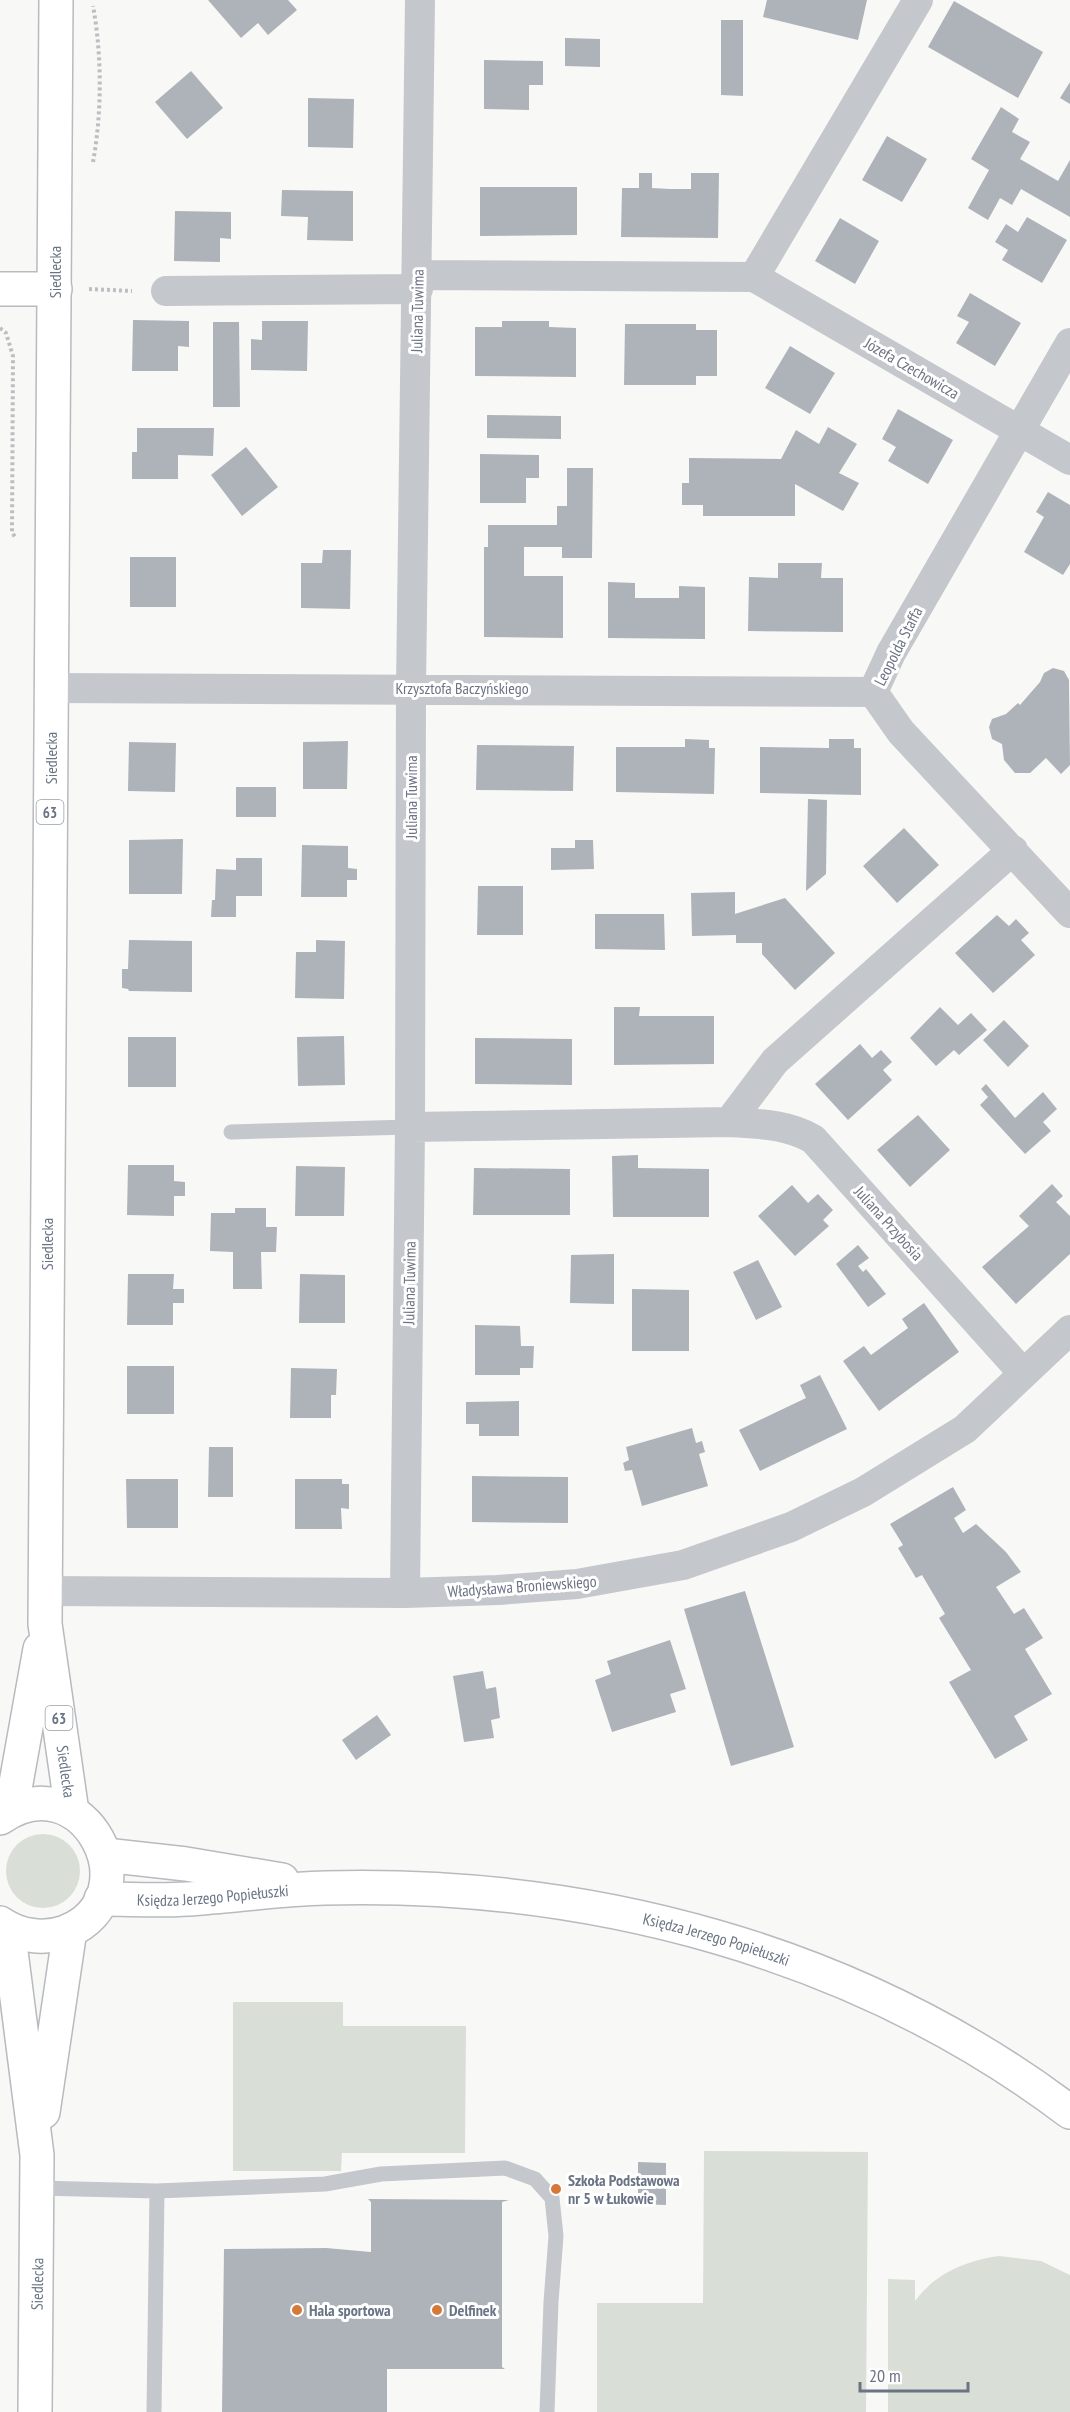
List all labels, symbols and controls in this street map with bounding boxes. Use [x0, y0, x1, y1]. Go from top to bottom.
street label: Siedlecka [45, 246, 65, 298]
street label: Juliana Tuwima [406, 269, 428, 354]
street label: Józefa Czechowicza [860, 332, 963, 403]
street label: Leopolda Staffa [870, 603, 926, 689]
street label: Krzysztofa Baczyńskiego [395, 678, 529, 698]
street label: Siedlecka [41, 732, 61, 784]
street label: Juliana Tuwima [401, 755, 421, 840]
road number: 63 [36, 800, 64, 824]
street label: Juliana Przybosia [850, 1181, 928, 1264]
street label: Siedlecka [37, 1218, 57, 1270]
street label: Juliana Tuwima [398, 1241, 420, 1326]
street label: Władysława Broniewskiego [447, 1571, 597, 1601]
road number: 63 [46, 1706, 72, 1730]
street label: Siedlecka [53, 1744, 80, 1799]
street label: Księdza Jerzego Popiełuszki [137, 1880, 289, 1910]
street label: Księdza Jerzego Popiełuszki [641, 1908, 793, 1970]
place label: Szkoła Podstawowa nr 5 w Łukowie [568, 2170, 680, 2208]
marker: Szkoła Podstawowa nr 5 w Łukowie [549, 2182, 563, 2196]
street label: Siedlecka [27, 2258, 47, 2310]
place label: Hala sportowa [309, 2300, 391, 2320]
place label: Delfinek [449, 2300, 497, 2320]
marker: Hala sportowa [290, 2303, 304, 2317]
marker: Delfinek [430, 2303, 444, 2317]
scale bar [860, 2355, 968, 2393]
text: 20 m [869, 2364, 901, 2387]

